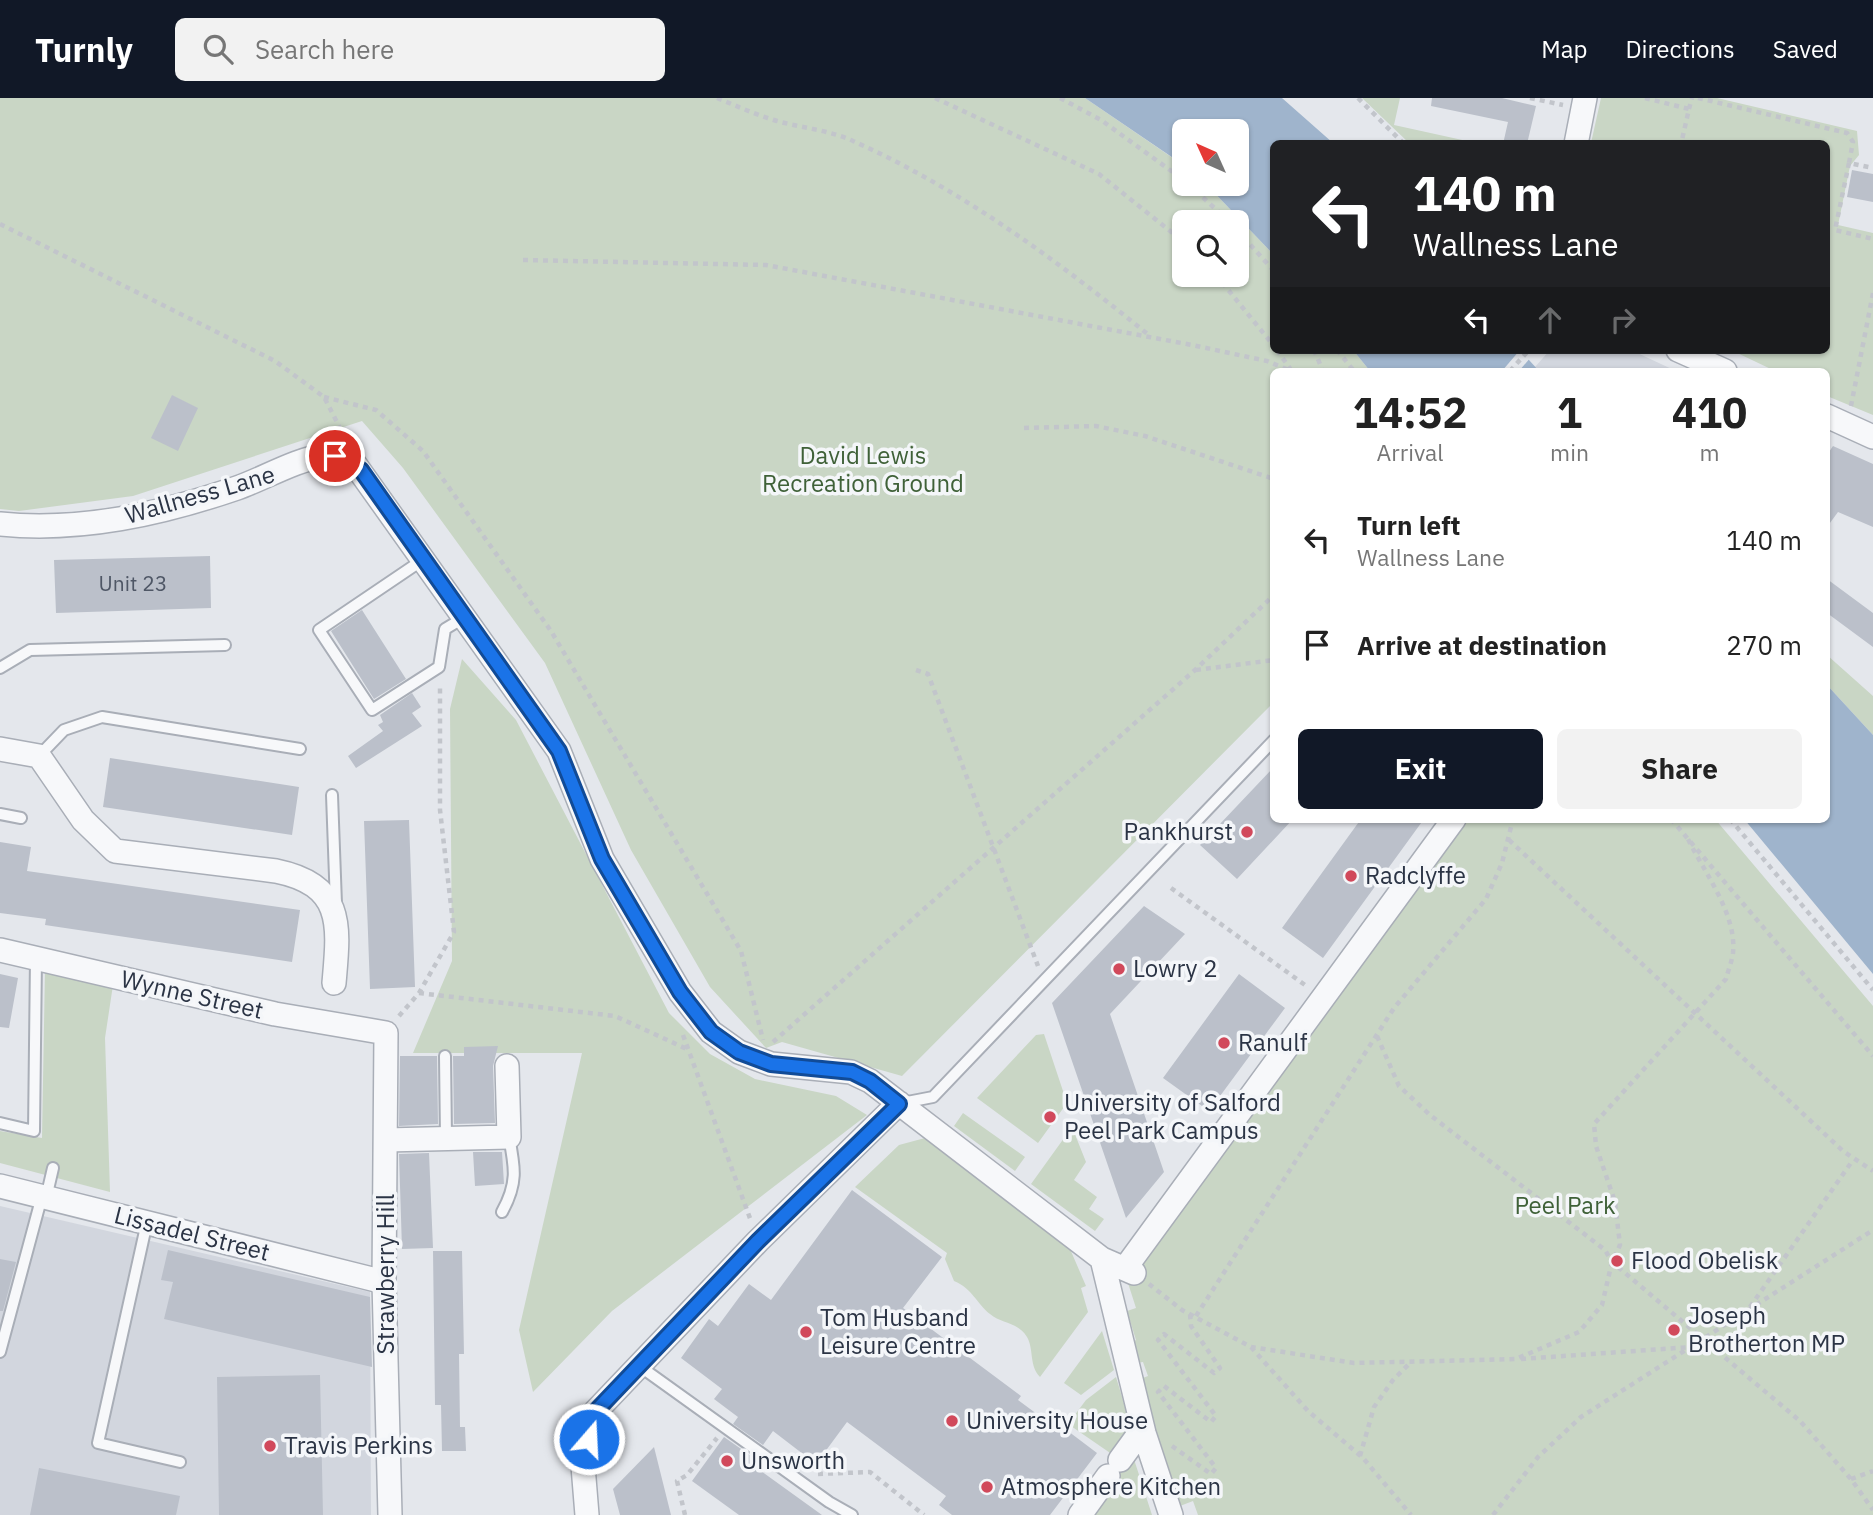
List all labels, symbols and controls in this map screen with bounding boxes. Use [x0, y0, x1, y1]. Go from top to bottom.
search box [175, 18, 665, 81]
text: Turnly [35, 28, 133, 71]
icon: search [199, 30, 237, 68]
text: Search here [255, 32, 394, 66]
text: Map [1541, 33, 1587, 65]
text: Directions [1625, 33, 1735, 65]
text: Saved [1773, 33, 1838, 65]
north arrow [1172, 119, 1250, 196]
map controls [1172, 119, 1249, 287]
text: 140 m [1413, 161, 1557, 224]
icon: left [1298, 168, 1389, 259]
button: search [1172, 210, 1249, 287]
text: Wallness Lane [1413, 223, 1619, 265]
icon: left [1458, 301, 1496, 339]
icon: ahead [1531, 301, 1569, 339]
icon: right [1604, 301, 1642, 339]
text: 14:52 [1353, 385, 1467, 440]
text: 1 [1557, 385, 1582, 440]
text: 410 [1672, 385, 1747, 440]
pin [305, 426, 365, 486]
icon: arrive [316, 437, 354, 475]
text: Arrival [1377, 437, 1444, 467]
text: min [1550, 437, 1589, 467]
text: m [1699, 437, 1720, 467]
park label: David Lewis Recreation Ground [762, 439, 964, 499]
street label: Wallness Lane [121, 457, 278, 531]
text: Turn left [1357, 508, 1460, 542]
icon: left [1298, 521, 1336, 559]
text: 140 m [1726, 523, 1802, 557]
text: Wallness Lane [1357, 542, 1505, 572]
house number: Unit 23 [99, 569, 167, 597]
icon: arrive [1298, 626, 1336, 664]
text: Arrive at destination [1357, 628, 1607, 662]
text: 270 m [1726, 628, 1802, 662]
button: Exit [1298, 729, 1543, 809]
button: Share [1557, 729, 1802, 809]
place label: Pankhurst [1124, 815, 1233, 847]
marker: Pankhurst [1239, 824, 1255, 840]
place label: Radclyffe [1365, 859, 1466, 891]
marker: Radclyffe [1343, 868, 1359, 884]
place label: Lowry 2 [1133, 952, 1218, 984]
marker: Lowry 2 [1111, 961, 1127, 977]
street label: Wynne Street [118, 962, 267, 1026]
place label: Ranulf [1238, 1026, 1308, 1058]
marker: Ranulf [1216, 1035, 1232, 1051]
place label: University of Salford Peel Park Campus [1064, 1086, 1281, 1146]
marker: University of Salford Peel Park Campus [1042, 1109, 1058, 1125]
park label: Peel Park [1514, 1189, 1616, 1221]
street label: Strawberry Hill [369, 1194, 401, 1354]
street label: Lissadel Street [111, 1198, 273, 1268]
place label: Flood Obelisk [1631, 1244, 1779, 1276]
marker: Flood Obelisk [1609, 1253, 1625, 1269]
place label: Joseph Brotherton MP [1688, 1299, 1845, 1359]
place label: Tom Husband Leisure Centre [820, 1301, 976, 1361]
marker: Joseph Brotherton MP [1666, 1322, 1682, 1338]
marker: Tom Husband Leisure Centre [798, 1324, 814, 1340]
position arrow [552, 1402, 626, 1476]
place label: University House [966, 1404, 1148, 1436]
marker: University House [944, 1413, 960, 1429]
place label: Travis Perkins [284, 1429, 433, 1461]
marker: Travis Perkins [262, 1438, 278, 1454]
place label: Unsworth [741, 1444, 845, 1476]
marker: Unsworth [719, 1453, 735, 1469]
place label: Atmosphere Kitchen [1001, 1470, 1221, 1502]
marker: Atmosphere Kitchen [979, 1479, 995, 1495]

